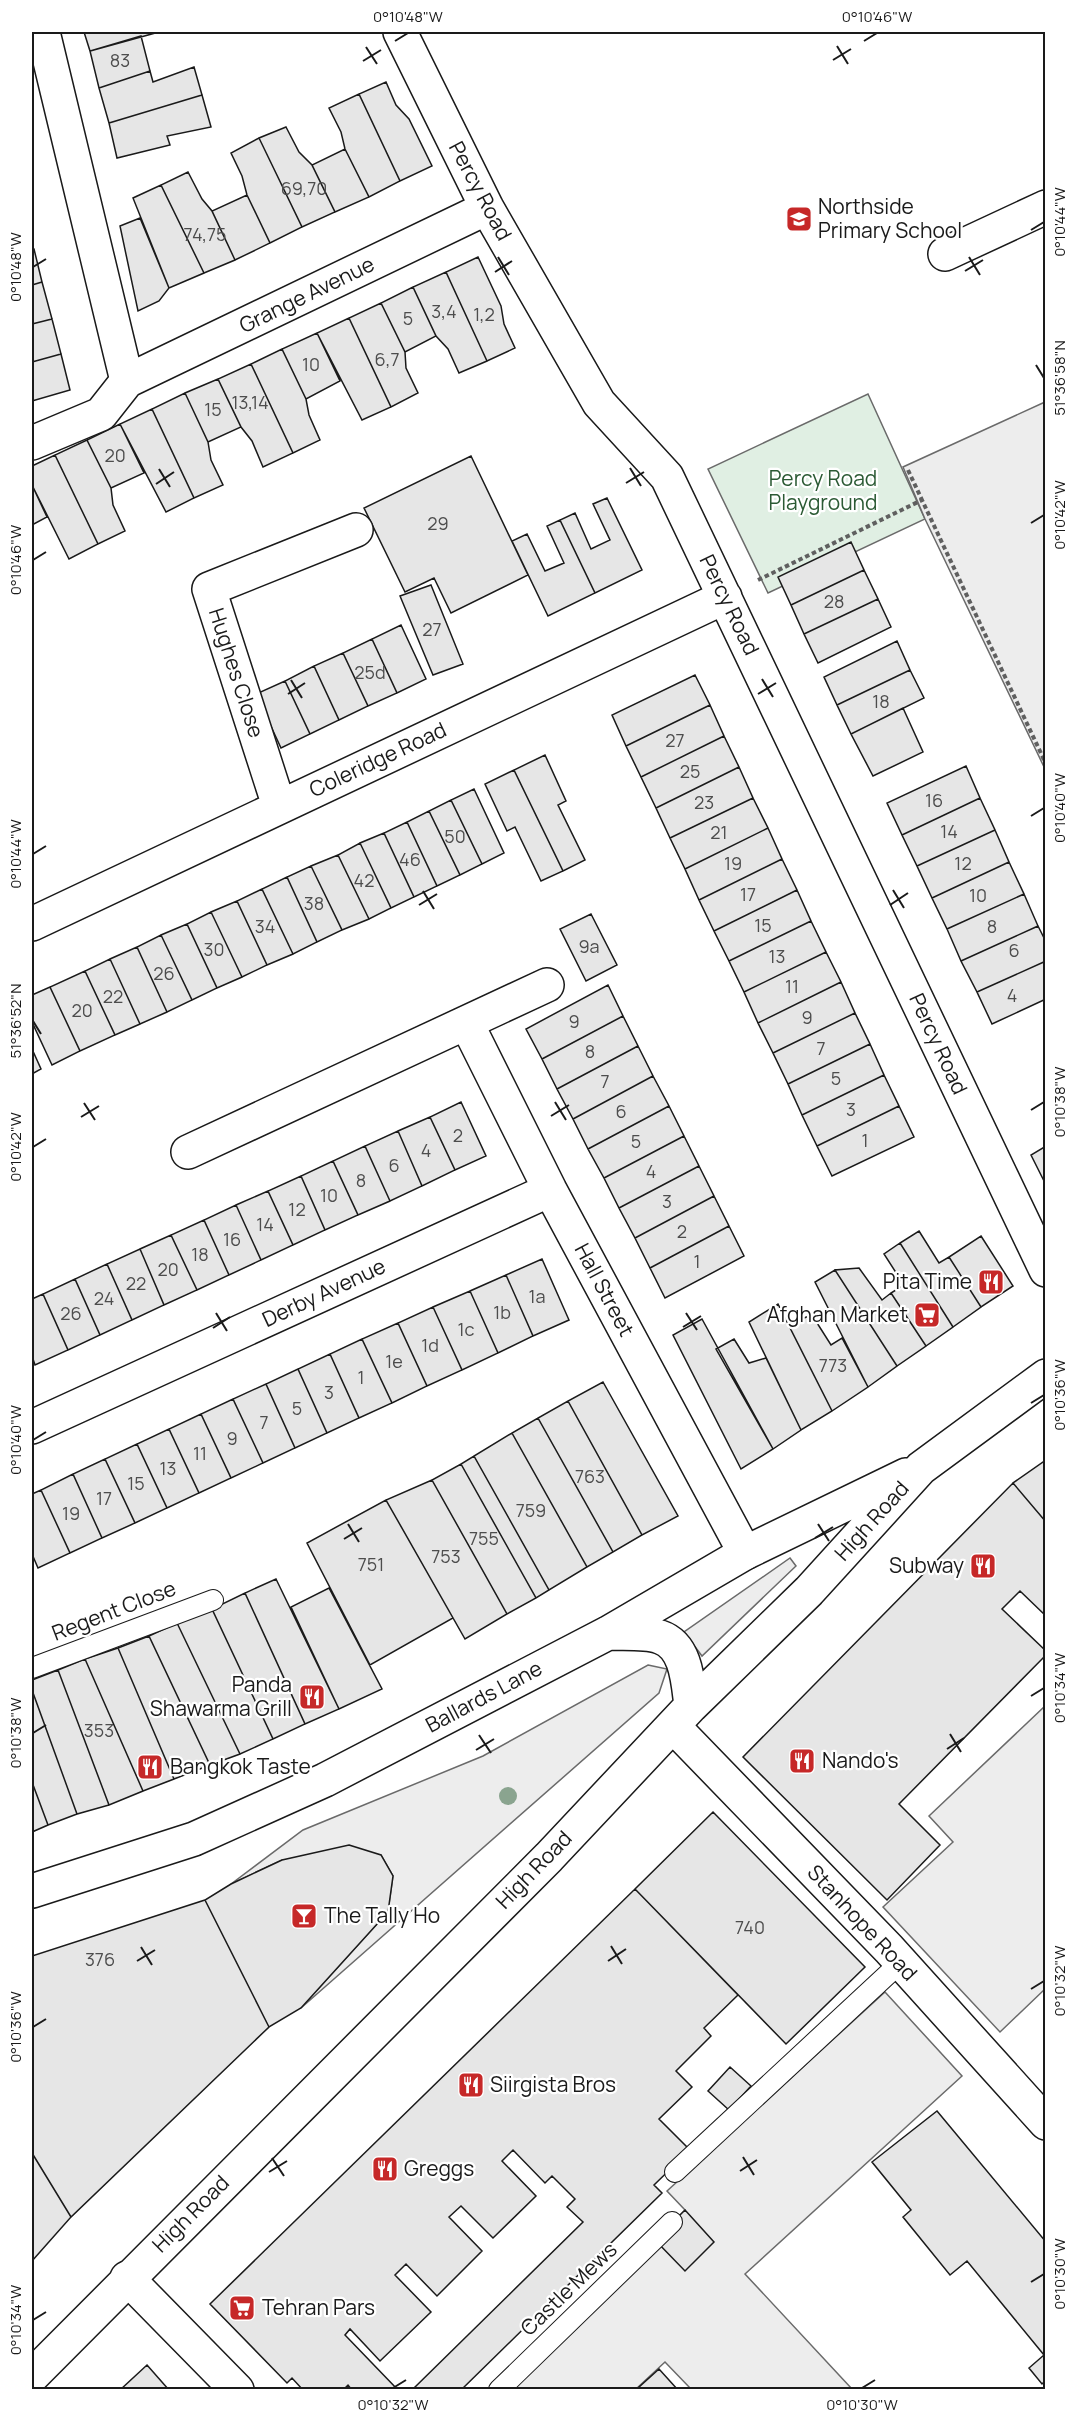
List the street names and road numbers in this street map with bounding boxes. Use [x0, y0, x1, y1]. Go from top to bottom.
street label: Percy Road [443, 136, 519, 245]
street label: Grange Avenue [234, 249, 379, 339]
street label: Percy Road [694, 550, 766, 659]
street label: Hughes Close [203, 604, 271, 741]
street label: Coleridge Road [304, 715, 451, 803]
street label: Percy Road [903, 988, 975, 1099]
street label: Hall Street [569, 1238, 641, 1341]
street label: Derby Avenue [257, 1251, 390, 1333]
street label: High Road [828, 1474, 915, 1566]
street label: Regent Close [48, 1574, 180, 1647]
street label: Ballards Lane [420, 1654, 547, 1739]
street label: High Road [489, 1824, 577, 1914]
street label: Stanhope Road [802, 1858, 924, 1986]
street label: High Road [146, 2169, 235, 2258]
street label: Castle Mews [514, 2235, 623, 2341]

